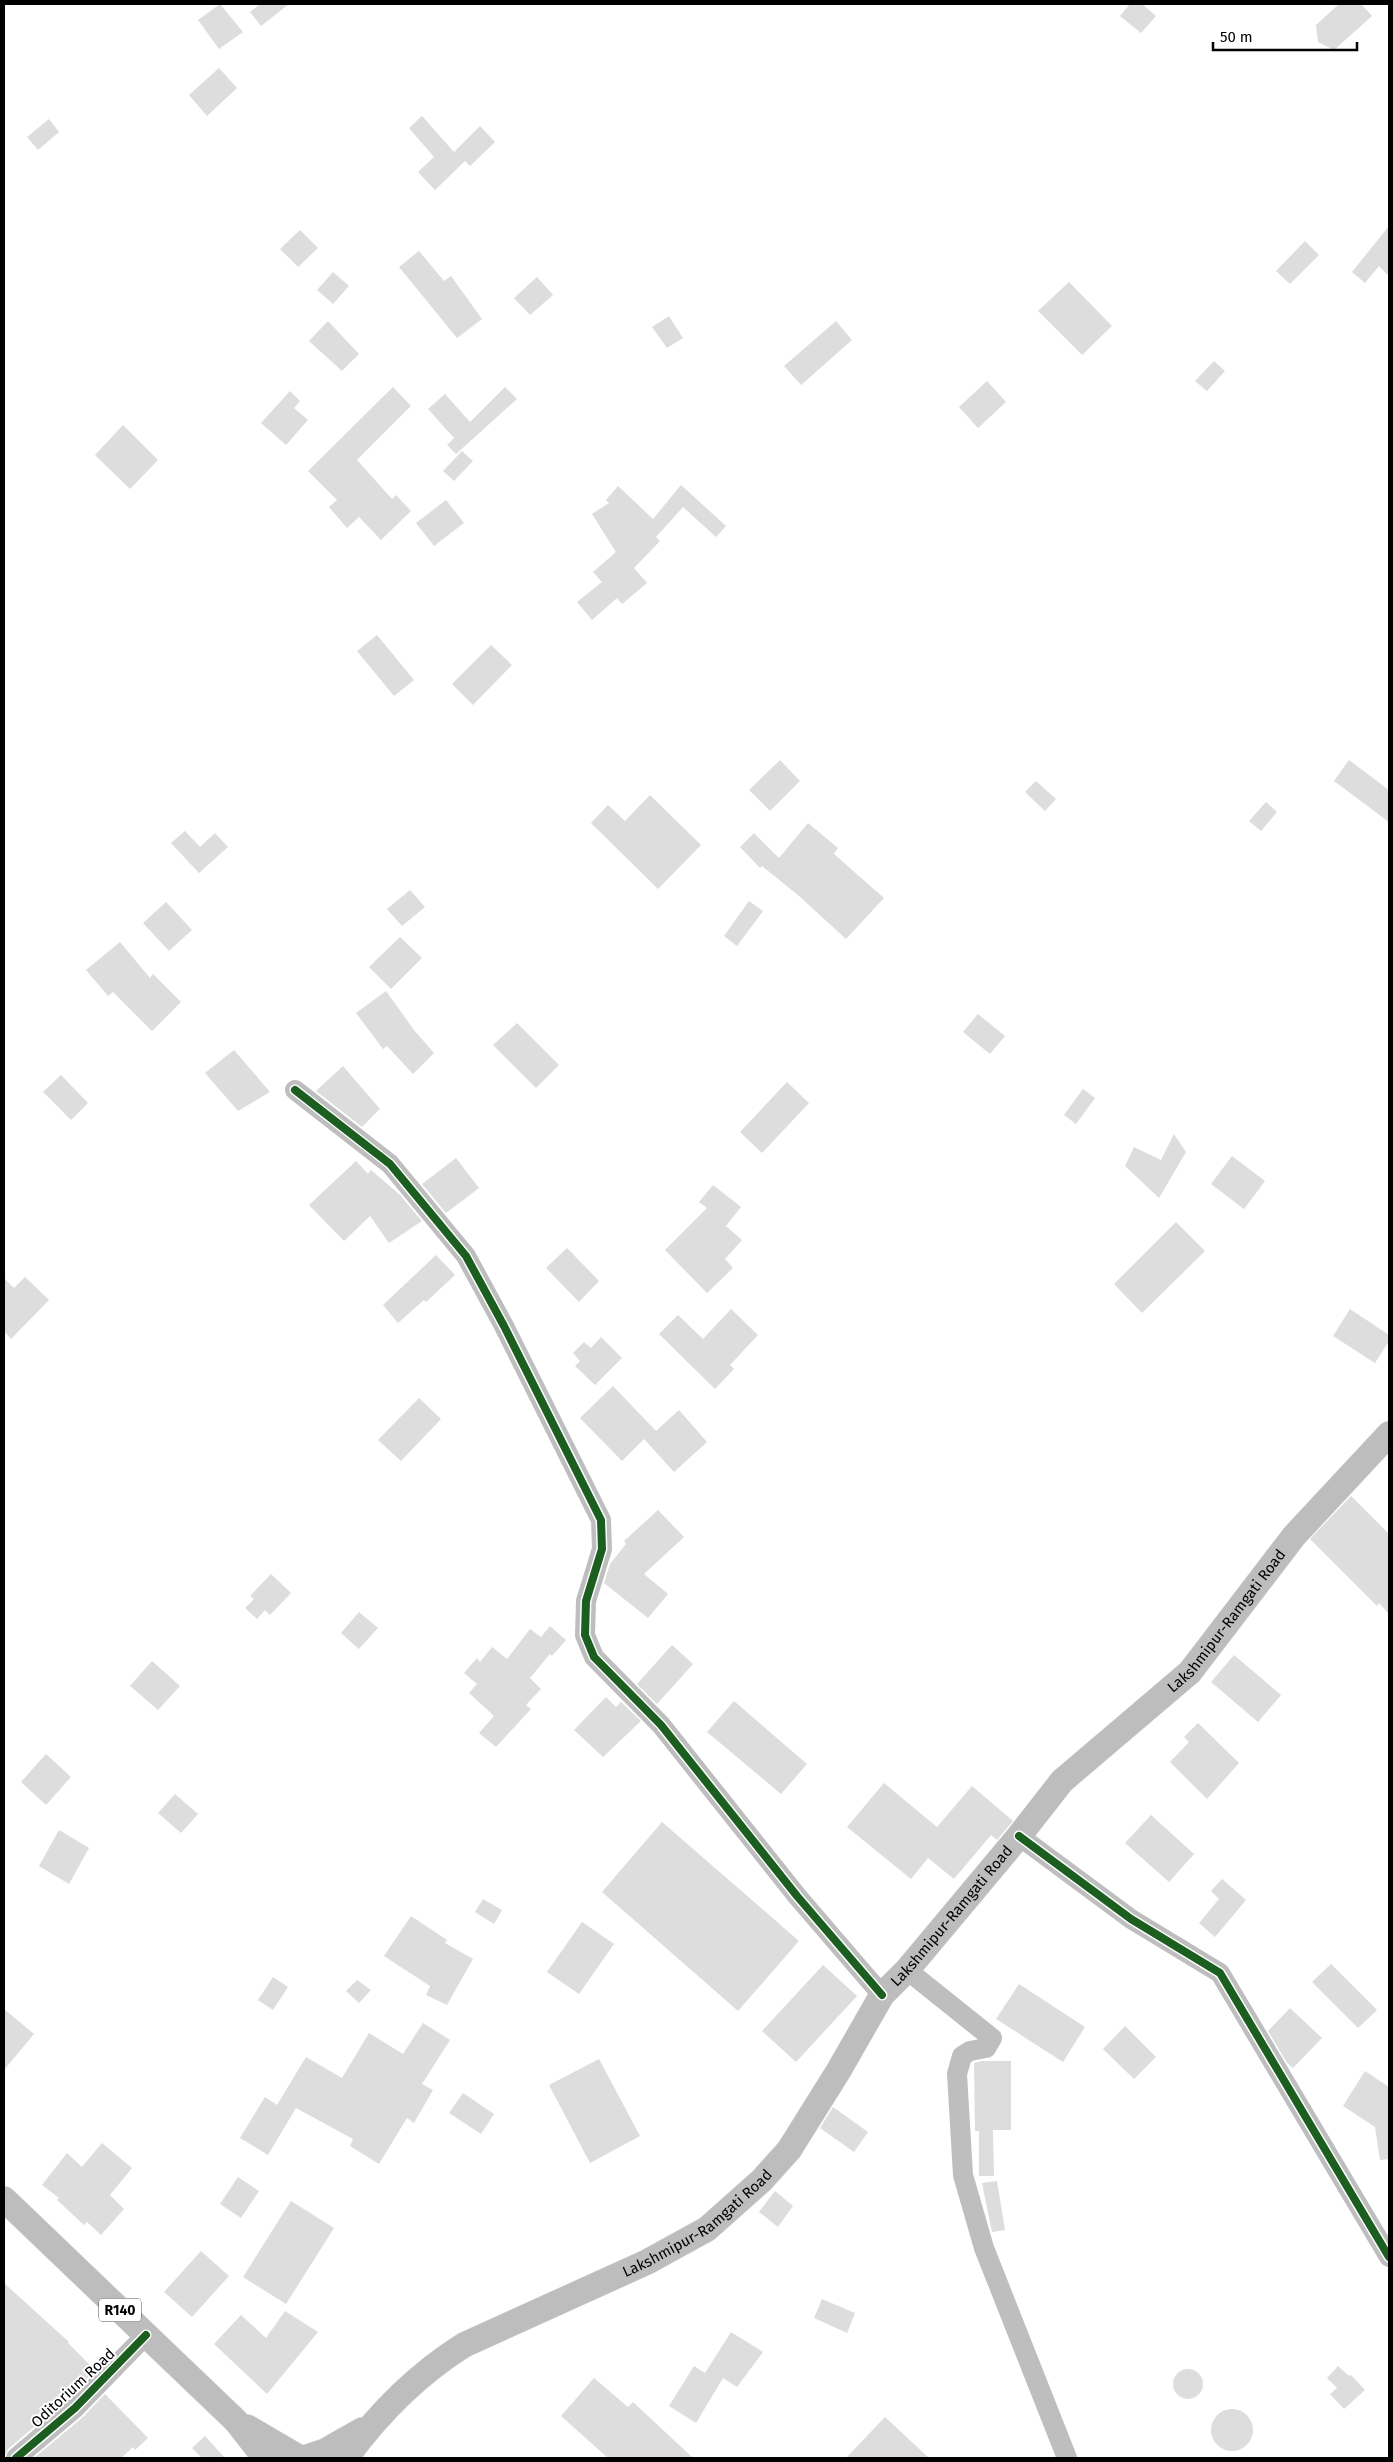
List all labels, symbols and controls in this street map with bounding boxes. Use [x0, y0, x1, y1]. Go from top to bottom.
scale bar [1213, 20, 1357, 52]
text: 50 m [1220, 28, 1253, 46]
street label: Lakshmipur-Ramgati Road [1164, 1546, 1289, 1696]
street label: Lakshmipur-Ramgati Road [887, 1842, 1016, 1990]
street label: Lakshmipur-Ramgati Road [620, 2166, 776, 2281]
road number: R140 [99, 2298, 141, 2322]
street label: Oditorium Road [27, 2345, 119, 2431]

